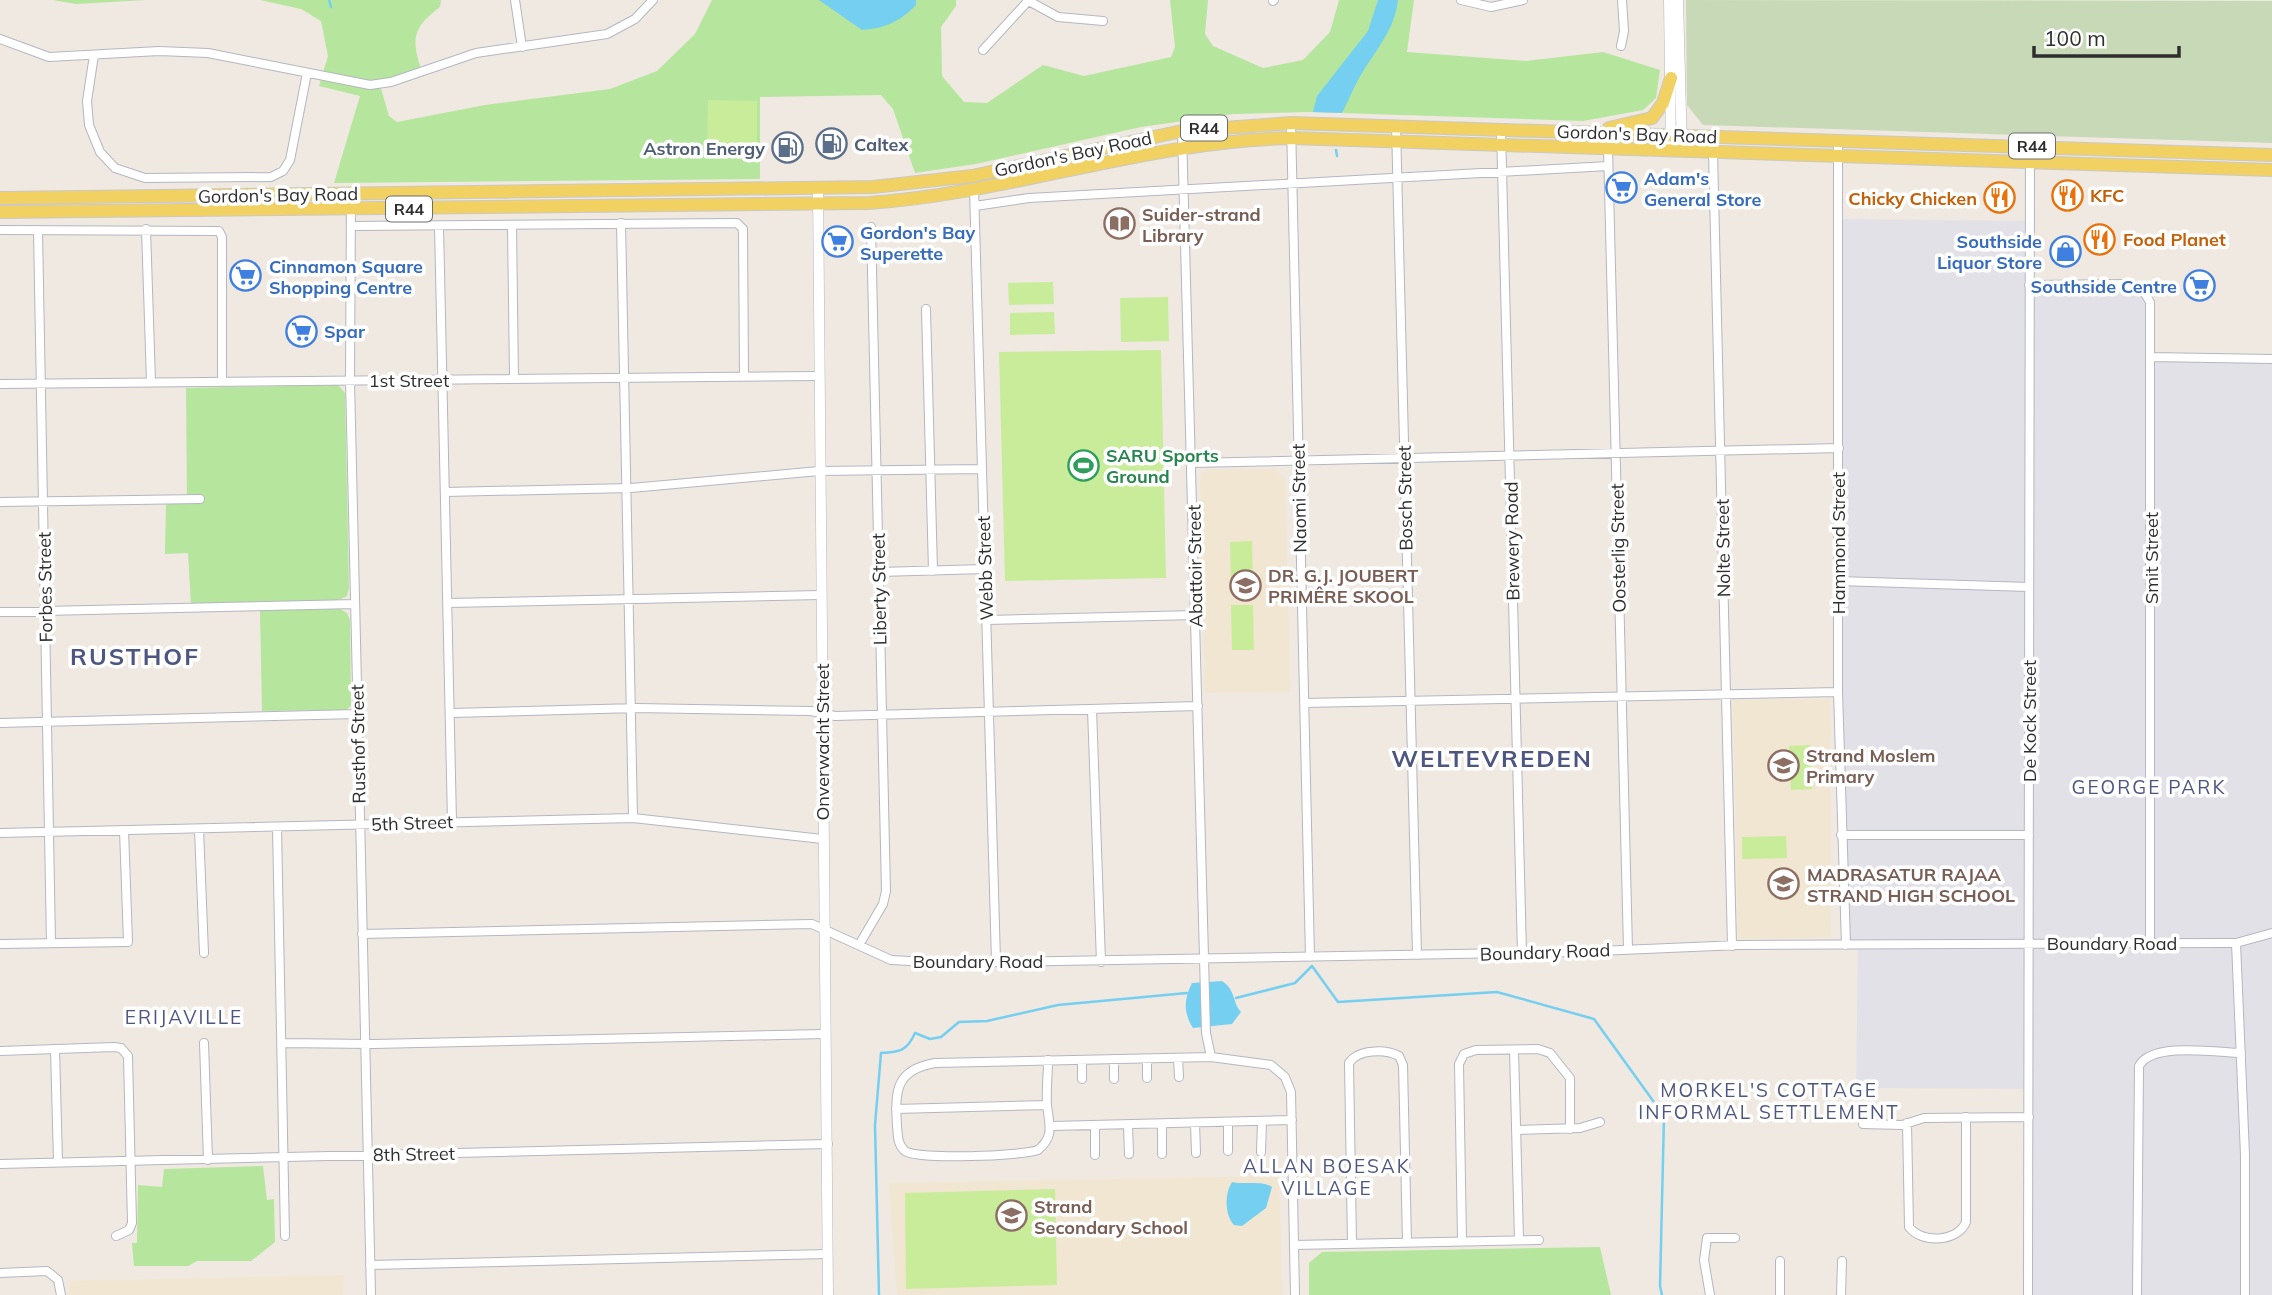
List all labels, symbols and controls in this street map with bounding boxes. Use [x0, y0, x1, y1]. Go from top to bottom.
scale bar [2034, 14, 2179, 58]
text: 100 m [2044, 25, 2106, 51]
road number: R44 [1181, 116, 1227, 140]
street label: Gordon's Bay Road [1556, 120, 1718, 148]
street label: Gordon's Bay Road [992, 126, 1154, 182]
fuel station icon: Caltex [814, 127, 848, 161]
fuel station icon: Astron Energy [771, 131, 805, 165]
place label: Caltex [854, 133, 909, 156]
road number: R44 [2009, 134, 2055, 158]
place label: Astron Energy [643, 137, 765, 160]
place label: Adam's General Store [1644, 167, 1762, 211]
supermarket icon: Adam's General Store [1604, 171, 1638, 205]
restaurant icon: KFC [2050, 178, 2084, 212]
restaurant icon: Chicky Chicken [1983, 181, 2017, 215]
street label: Gordon's Bay Road [198, 182, 358, 208]
place label: KFC [2090, 184, 2124, 207]
place label: Chicky Chicken [1848, 187, 1977, 210]
road number: R44 [386, 196, 432, 222]
place label: Suider-strand Library [1142, 203, 1261, 247]
library icon: Suider-strand Library [1102, 207, 1136, 241]
place label: Gordon's Bay Superette [860, 221, 975, 265]
restaurant icon: Food Planet [2083, 222, 2117, 256]
supermarket icon: Gordon's Bay Superette [820, 225, 854, 259]
place label: Food Planet [2123, 228, 2226, 251]
place label: Southside Liquor Store [1937, 230, 2042, 274]
shop icon: Southside Liquor Store [2048, 234, 2082, 268]
place label: Cinnamon Square Shopping Centre [269, 255, 423, 299]
supermarket icon: Cinnamon Square Shopping Centre [229, 259, 263, 293]
supermarket icon: Southside Centre [2183, 269, 2217, 303]
place label: Southside Centre [2031, 275, 2177, 298]
supermarket icon: Spar [284, 314, 318, 348]
place label: Spar [324, 320, 366, 343]
street label: 1st Street [369, 369, 449, 392]
street label: Naomi Street [1287, 443, 1311, 553]
place label: SARU Sports Ground [1106, 444, 1219, 488]
street label: Bosch Street [1393, 445, 1417, 551]
sports icon: SARU Sports Ground [1066, 448, 1100, 482]
street label: Hammond Street [1827, 472, 1850, 614]
street label: Brewery Road [1499, 481, 1525, 601]
street label: Oosterlig Street [1605, 483, 1631, 613]
street label: Nolte Street [1711, 499, 1735, 597]
street label: Abattoir Street [1182, 504, 1208, 628]
street label: Smit Street [2140, 512, 2163, 604]
street label: Webb Street [972, 515, 998, 621]
street label: Forbes Street [33, 532, 57, 642]
street label: Liberty Street [867, 533, 891, 645]
place label: DR. G.J. JOUBERT PRIMÊRE SKOOL [1268, 564, 1418, 608]
school or university icon: DR. G.J. JOUBERT PRIMÊRE SKOOL [1228, 568, 1262, 602]
district label: RUSTHOF [70, 641, 200, 671]
street label: De Kock Street [2018, 660, 2041, 782]
street label: Onverwacht Street [811, 663, 834, 821]
street label: Rusthof Street [345, 684, 371, 804]
district label: WELTEVREDEN [1391, 743, 1593, 773]
place label: Strand Moslem Primary [1806, 744, 1936, 788]
school or university icon: Strand Moslem Primary [1766, 748, 1800, 782]
district label: GEORGE PARK [2072, 775, 2226, 799]
street label: 5th Street [371, 810, 453, 836]
place label: MADRASATUR RAJAA STRAND HIGH SCHOOL [1807, 863, 2015, 907]
school or university icon: MADRASATUR RAJAA STRAND HIGH SCHOOL [1767, 867, 1801, 901]
street label: Boundary Road [2047, 932, 2177, 955]
street label: Boundary Road [1479, 938, 1611, 966]
street label: Boundary Road [913, 950, 1043, 973]
district label: ERIJAVILLE [125, 1005, 243, 1029]
district label: MORKEL'S COTTAGE INFORMAL SETTLEMENT [1638, 1078, 1900, 1124]
street label: 8th Street [373, 1142, 455, 1166]
district label: ALLAN BOESAK VILLAGE [1243, 1154, 1411, 1200]
place label: Strand Secondary School [1034, 1195, 1188, 1239]
school or university icon: Strand Secondary School [994, 1199, 1028, 1233]

